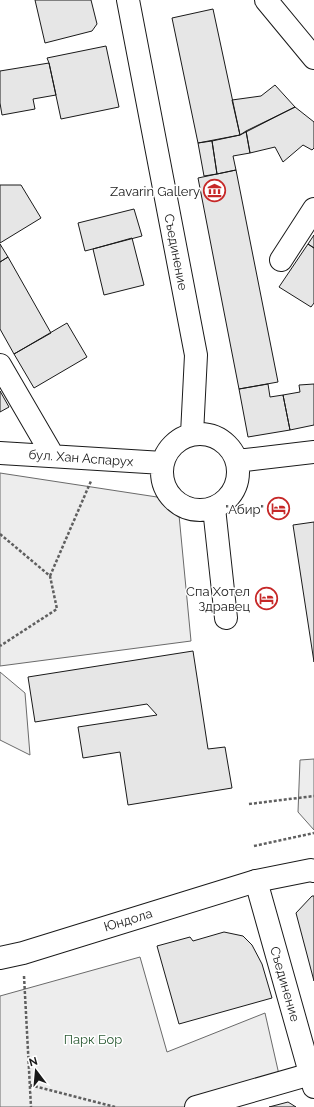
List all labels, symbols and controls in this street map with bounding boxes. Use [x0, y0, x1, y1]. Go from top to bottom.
museum icon: Zavarin Gallery [202, 178, 228, 204]
place label: Zavarin Gallery [110, 184, 200, 199]
street label: Съединение [161, 212, 191, 292]
street label: бул. Хан Аспарух [28, 447, 134, 469]
hotel icon: "Абир" [266, 496, 292, 522]
place label: "Абир" [225, 502, 264, 517]
place label: Спа Хотел Здравец [186, 584, 250, 614]
hotel icon: Спа Хотел Здравец [253, 585, 279, 611]
street label: Юндола [102, 906, 154, 934]
street label: Съединение [267, 945, 303, 1024]
park label: Парк Бор [64, 1032, 122, 1047]
north arrow [16, 1051, 56, 1091]
text: N [28, 1054, 39, 1069]

